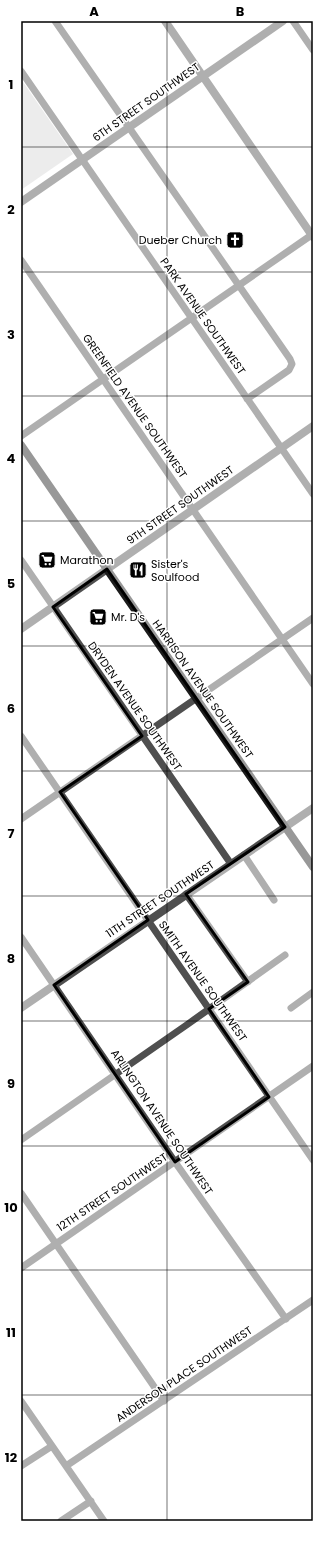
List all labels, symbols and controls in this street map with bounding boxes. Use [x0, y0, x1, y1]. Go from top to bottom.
text: A [89, 2, 99, 21]
text: B [236, 2, 245, 21]
street label: 6TH STREET SOUTHWEST [89, 59, 203, 145]
text: 1 [9, 75, 13, 94]
text: 2 [7, 200, 15, 219]
church icon: Dueber Church [225, 230, 245, 250]
place label: Dueber Church [139, 232, 222, 248]
street label: PARK AVENUE SOUTHWEST [157, 254, 249, 378]
text: 3 [7, 325, 15, 344]
street label: GREENFIELD AVENUE SOUTHWEST [79, 331, 191, 481]
text: 4 [7, 449, 16, 468]
street label: 9TH STREET SOUTHWEST [123, 462, 237, 548]
supermarket icon: Marathon [37, 550, 57, 570]
place label: Marathon [60, 552, 114, 568]
place label: Sister's Soulfood [151, 556, 199, 585]
restaurant icon: Sister's Soulfood [128, 560, 148, 580]
text: 5 [7, 574, 15, 593]
supermarket icon: Mr. D's [88, 607, 108, 627]
place label: Mr. D's [111, 609, 145, 625]
street label: HARRISON AVENUE SOUTHWEST [149, 616, 257, 762]
street label: DRYDEN AVENUE SOUTHWEST [84, 638, 186, 774]
text: 6 [7, 699, 15, 718]
text: 7 [8, 824, 15, 843]
street label: 11TH STREET SOUTHWEST [103, 857, 217, 941]
street label: SMITH AVENUE SOUTHWEST [155, 917, 251, 1045]
text: 8 [7, 949, 15, 968]
street label: ARLINGTON AVENUE SOUTHWEST [107, 1046, 217, 1198]
text: 9 [7, 1074, 15, 1093]
street label: 12TH STREET SOUTHWEST [53, 1149, 171, 1235]
text: 10 [4, 1198, 18, 1217]
street label: ANDERSON PLACE SOUTHWEST [113, 1322, 255, 1426]
text: 11 [6, 1323, 16, 1342]
text: 12 [5, 1448, 18, 1467]

